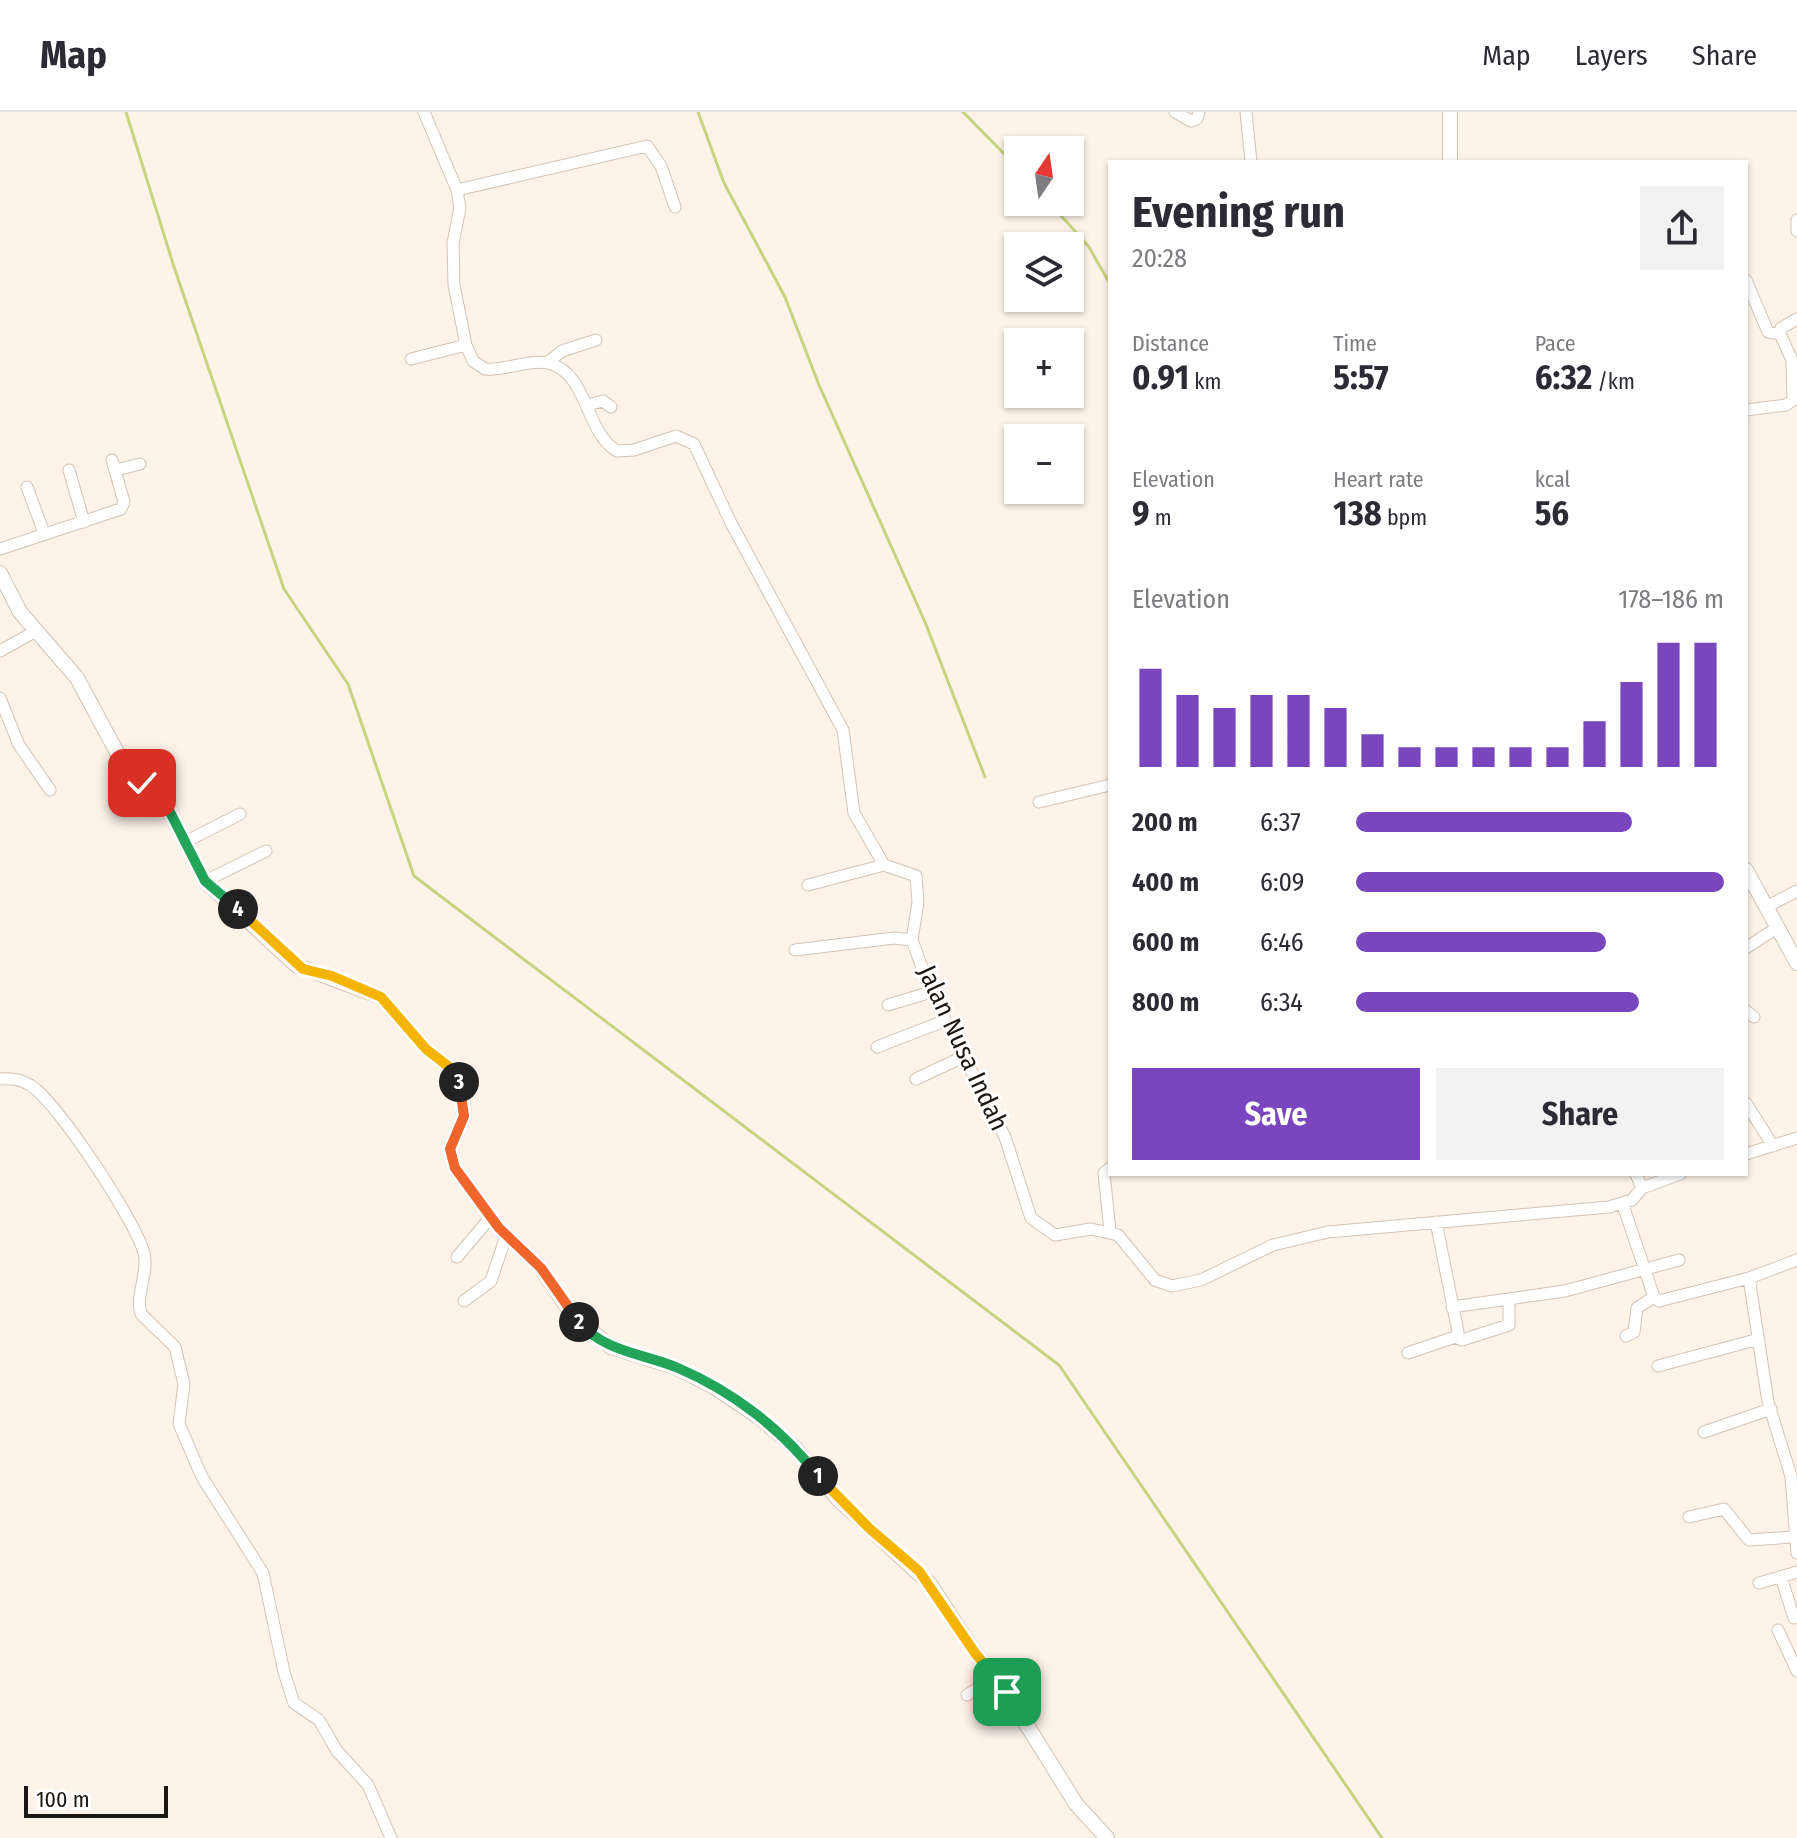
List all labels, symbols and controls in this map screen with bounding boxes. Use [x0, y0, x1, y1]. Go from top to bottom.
text: Map [40, 32, 107, 78]
text: Map [1482, 39, 1531, 72]
text: Layers [1575, 39, 1648, 72]
text: Share [1692, 39, 1757, 72]
north arrow [1004, 136, 1084, 216]
map controls [1004, 136, 1084, 504]
text: Evening run [1132, 186, 1345, 239]
button: share [1640, 186, 1724, 270]
button: layers [1004, 232, 1084, 312]
text: 20:28 [1132, 243, 1187, 274]
button: + [1004, 328, 1084, 408]
text: Distance [1132, 330, 1209, 357]
text: Time [1333, 330, 1377, 357]
text: Pace [1535, 330, 1576, 357]
text: 0.91 [1132, 357, 1189, 398]
text: 5:57 [1333, 357, 1388, 398]
text: 6:32 [1535, 357, 1592, 398]
text: km [1189, 368, 1221, 395]
text: /km [1592, 368, 1635, 395]
button: − [1004, 424, 1084, 504]
text: Elevation [1132, 466, 1215, 493]
text: Heart rate [1333, 466, 1424, 493]
text: kcal [1535, 466, 1570, 493]
text: 9 [1132, 493, 1150, 534]
text: 138 [1333, 493, 1382, 534]
text: 56 [1535, 493, 1569, 534]
text: m [1150, 504, 1172, 531]
text: bpm [1382, 504, 1427, 531]
text: Elevation [1132, 584, 1230, 615]
text: 178–186 m [1618, 584, 1724, 615]
pin [108, 749, 176, 817]
icon: check [120, 761, 164, 805]
text: 200 m [1132, 807, 1198, 838]
text: 6:37 [1260, 807, 1301, 838]
text: 400 m [1132, 867, 1199, 898]
text: 6:09 [1260, 867, 1304, 898]
pin: 4 [218, 889, 258, 929]
text: 4 [232, 895, 244, 922]
text: 600 m [1132, 927, 1199, 958]
text: 6:46 [1260, 927, 1304, 958]
street label: Jalan Nusa Indah [911, 960, 1015, 1136]
text: 800 m [1132, 987, 1199, 1018]
text: 6:34 [1260, 987, 1303, 1018]
pin: 3 [439, 1062, 479, 1102]
text: 3 [454, 1068, 464, 1095]
button: Save [1132, 1068, 1420, 1160]
button: Share [1436, 1068, 1724, 1160]
pin: 2 [559, 1302, 599, 1342]
text: 2 [574, 1308, 584, 1335]
pin: 1 [798, 1456, 838, 1496]
text: 1 [813, 1462, 823, 1489]
pin [973, 1658, 1041, 1726]
icon: arrive [985, 1670, 1029, 1714]
scale bar [24, 1782, 168, 1818]
text: 100 m [36, 1786, 90, 1813]

